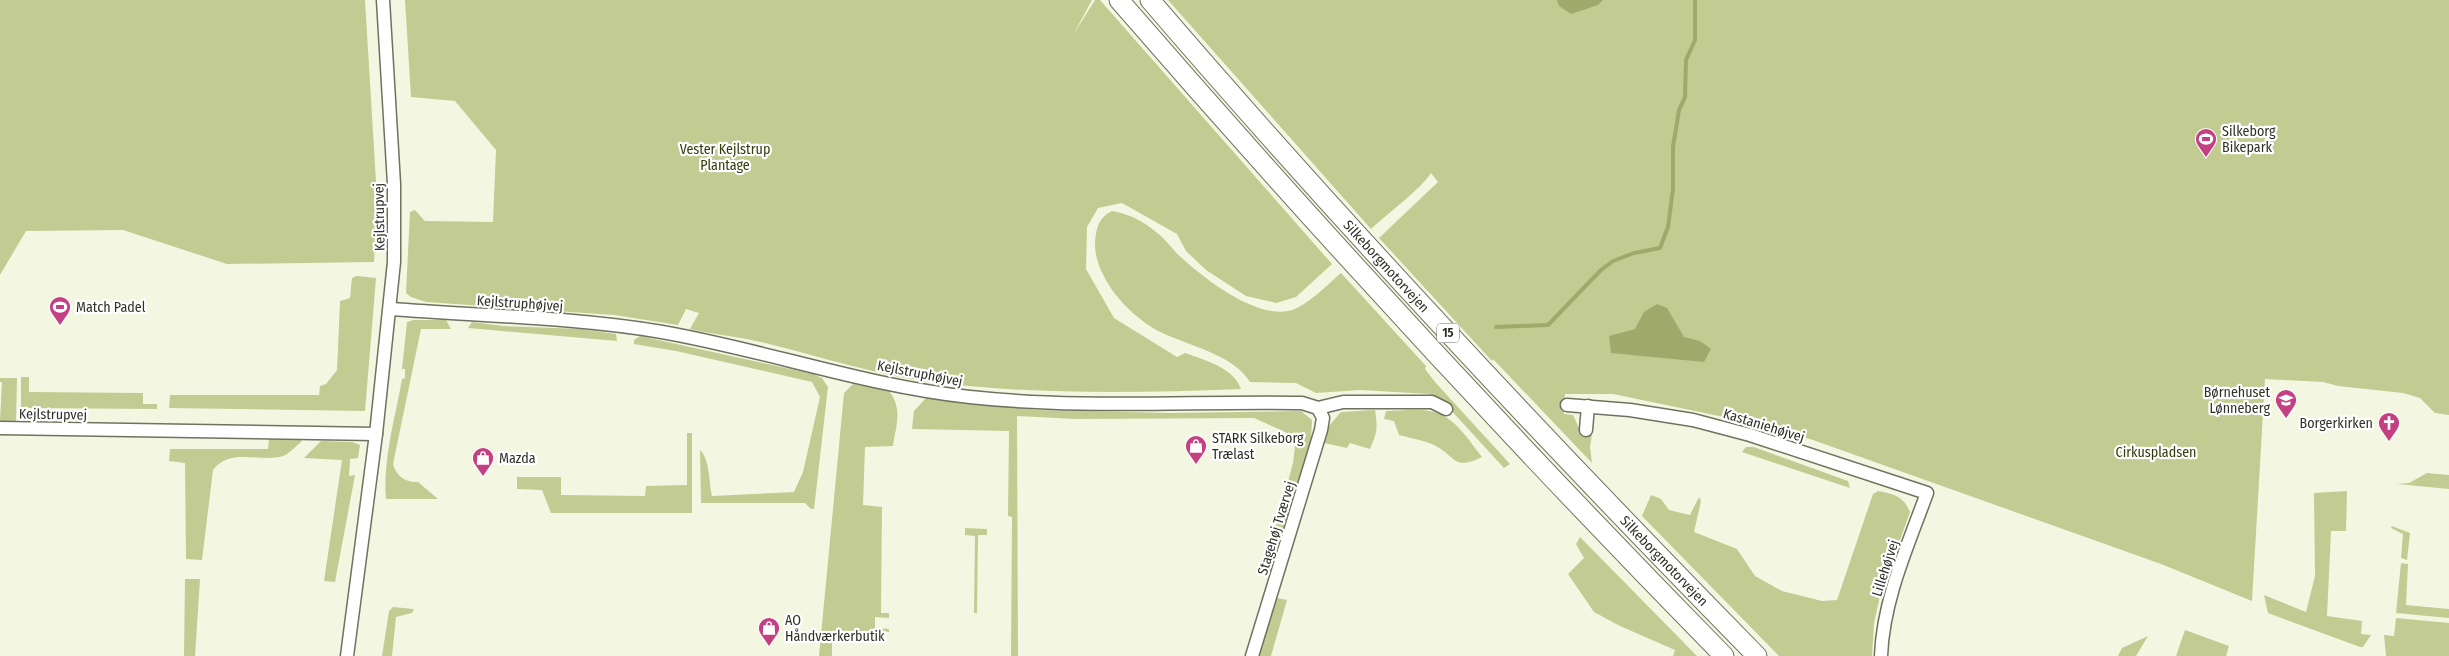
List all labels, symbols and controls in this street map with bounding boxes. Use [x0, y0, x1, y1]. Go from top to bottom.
place label: Silkeborg Bikepark [2222, 123, 2276, 156]
sports icon: Silkeborg Bikepark [2194, 127, 2218, 158]
park label: Vester Kejlstrup Plantage [680, 141, 770, 174]
street label: Kejlstrupvej [370, 183, 389, 251]
street label: Silkeborgmotorvejen [1339, 217, 1433, 316]
street label: Kejlstruphøjvej [476, 292, 564, 315]
sports icon: Match Padel [48, 295, 72, 326]
place label: Match Padel [76, 299, 146, 316]
road number: 15 [1437, 323, 1459, 342]
street label: Kejlstruphøjvej [876, 357, 964, 390]
place label: Børnehuset Lønneberg [2204, 384, 2270, 417]
school or university icon: Børnehuset Lønneberg [2274, 388, 2298, 419]
street label: Kejlstrupvej [19, 405, 87, 424]
street label: Kastaniehøjvej [1721, 405, 1807, 446]
church icon: Borgerkirken [2377, 411, 2401, 442]
place label: Borgerkirken [2300, 415, 2373, 432]
place label: STARK Silkeborg Trælast [1212, 430, 1304, 463]
shop icon: STARK Silkeborg Trælast [1184, 434, 1208, 465]
park label: Cirkuspladsen [2116, 444, 2196, 461]
shop icon: Mazda [471, 446, 495, 477]
place label: Mazda [499, 450, 536, 467]
street label: Stagehøj Tværvej [1254, 479, 1299, 577]
street label: Silkeborgmotorvejen [1616, 512, 1712, 610]
street label: Lillehøjvej [1868, 538, 1903, 599]
place label: AO Håndværkerbutik [785, 612, 885, 645]
shop icon: AO Håndværkerbutik [757, 616, 781, 647]

